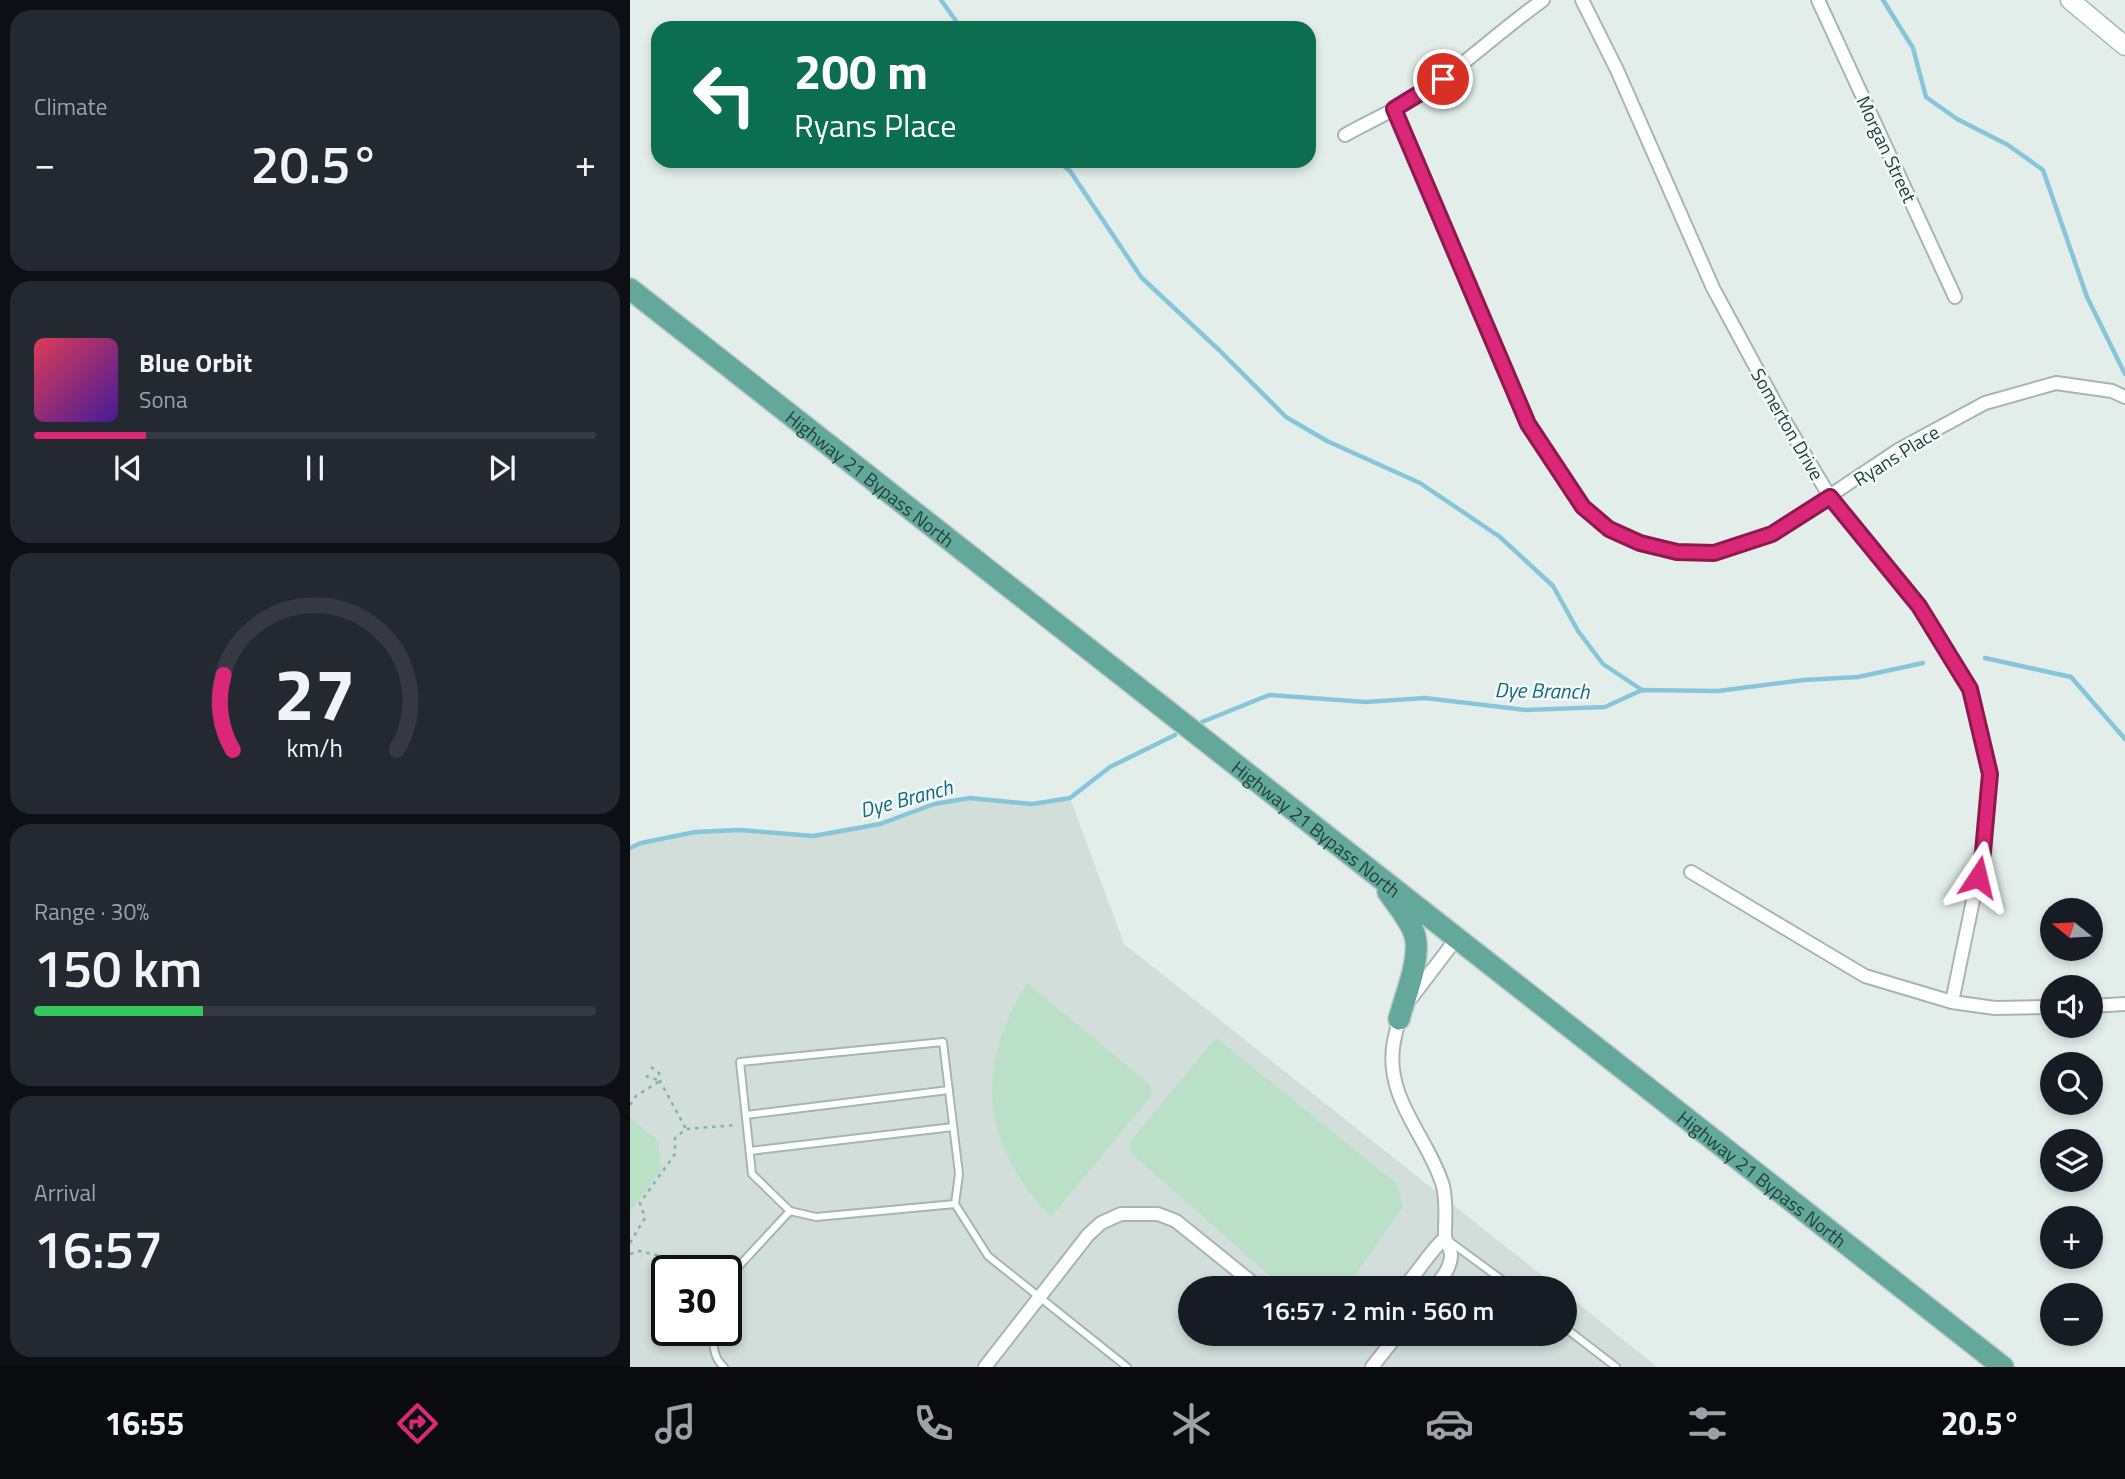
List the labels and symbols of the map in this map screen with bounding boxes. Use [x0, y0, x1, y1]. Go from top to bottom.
pin [1413, 49, 1473, 109]
street label: Morgan Street [1850, 91, 1925, 208]
street label: Somerton Drive [1744, 363, 1832, 485]
street label: Highway 21 Bypass North [780, 402, 961, 554]
street label: Ryans Place [1847, 417, 1945, 493]
water label: Dye Branch [1494, 673, 1590, 707]
street label: Highway 21 Bypass North [1226, 752, 1407, 904]
water label: Dye Branch [856, 770, 956, 826]
position arrow [1941, 840, 2015, 914]
north arrow [2040, 898, 2104, 961]
street label: Highway 21 Bypass North [1672, 1103, 1853, 1254]
speed limit sign: 30 [651, 1255, 742, 1346]

